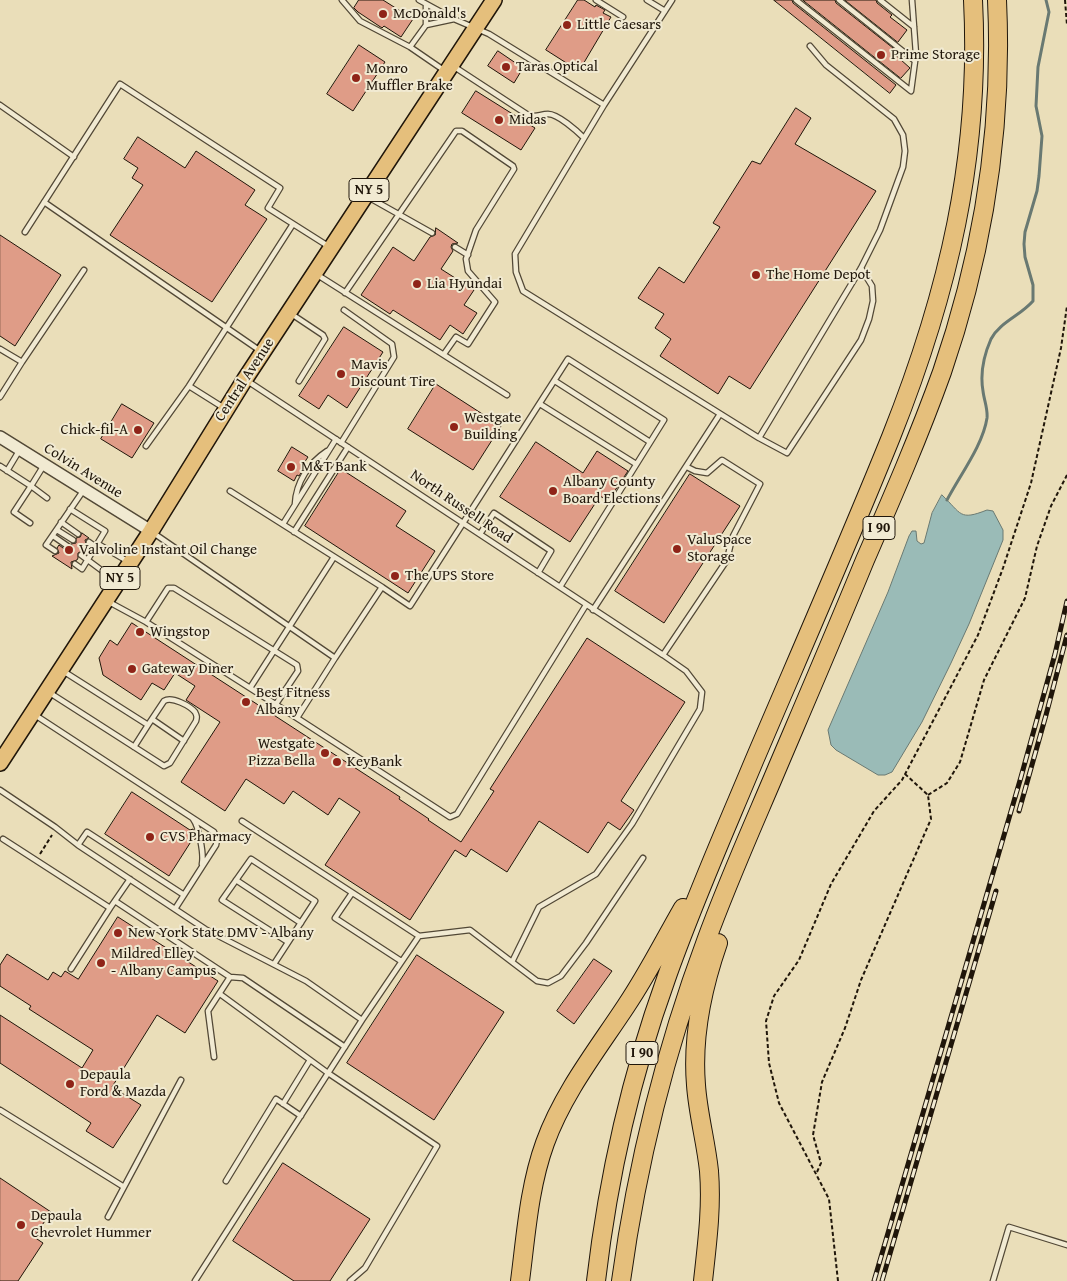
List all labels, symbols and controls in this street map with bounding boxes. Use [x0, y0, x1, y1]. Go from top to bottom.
place label: McDonald's [393, 5, 466, 23]
marker: McDonald's [377, 8, 389, 20]
place label: Little Caesars [577, 16, 661, 34]
marker: Little Caesars [561, 19, 573, 31]
place label: Prime Storage [891, 46, 980, 64]
marker: Prime Storage [875, 49, 887, 61]
place label: Taras Optical [516, 58, 598, 76]
place label: Monro Muffler Brake [366, 60, 453, 95]
marker: Taras Optical [500, 61, 512, 73]
marker: Monro Muffler Brake [350, 72, 362, 84]
place label: Midas [509, 111, 547, 129]
marker: Midas [493, 114, 505, 126]
road number: NY 5 [349, 178, 389, 202]
place label: The Home Depot [766, 266, 871, 284]
marker: The Home Depot [750, 269, 762, 281]
place label: Lia Hyundai [427, 275, 502, 293]
marker: Lia Hyundai [411, 278, 423, 290]
street label: Central Avenue [211, 335, 279, 425]
place label: Mavis Discount Tire [351, 356, 435, 391]
marker: Mavis Discount Tire [335, 368, 347, 380]
place label: Westgate Building [464, 409, 521, 444]
place label: Chick-fil-A [61, 421, 128, 439]
marker: Westgate Building [448, 421, 460, 433]
marker: Chick-fil-A [132, 424, 144, 436]
street label: Colvin Avenue [40, 440, 126, 502]
place label: M&T Bank [301, 458, 367, 476]
marker: M&T Bank [285, 461, 297, 473]
street label: North Russell Road [406, 466, 516, 548]
place label: Albany County Board Elections [563, 473, 661, 508]
marker: Albany County Board Elections [547, 485, 559, 497]
road number: I 90 [863, 516, 895, 540]
place label: ValuSpace Storage [687, 531, 752, 566]
place label: Valvoline Instant Oil Change [79, 541, 257, 559]
marker: ValuSpace Storage [671, 543, 683, 555]
marker: Valvoline Instant Oil Change [63, 544, 75, 556]
road number: NY 5 [100, 566, 140, 590]
place label: The UPS Store [405, 567, 494, 585]
marker: The UPS Store [389, 570, 401, 582]
place label: Wingstop [150, 623, 210, 641]
marker: Wingstop [134, 626, 146, 638]
place label: Gateway Diner [142, 660, 234, 678]
marker: Gateway Diner [126, 663, 138, 675]
place label: Best Fitness Albany [256, 684, 330, 719]
marker: Best Fitness Albany [240, 696, 252, 708]
place label: Westgate Pizza Bella [248, 735, 315, 770]
marker: Westgate Pizza Bella [319, 747, 331, 759]
place label: KeyBank [347, 753, 402, 771]
marker: KeyBank [331, 756, 343, 768]
place label: CVS Pharmacy [160, 828, 252, 846]
marker: CVS Pharmacy [144, 831, 156, 843]
place label: New York State DMV - Albany [128, 924, 314, 942]
marker: New York State DMV - Albany [112, 927, 124, 939]
place label: Mildred Elley - Albany Campus [111, 945, 216, 980]
marker: Mildred Elley - Albany Campus [95, 957, 107, 969]
road number: I 90 [626, 1042, 658, 1064]
place label: Depaula Ford & Mazda [80, 1066, 166, 1101]
marker: Depaula Ford & Mazda [64, 1078, 76, 1090]
place label: Depaula Chevrolet Hummer [31, 1207, 151, 1242]
marker: Depaula Chevrolet Hummer [15, 1219, 27, 1231]

